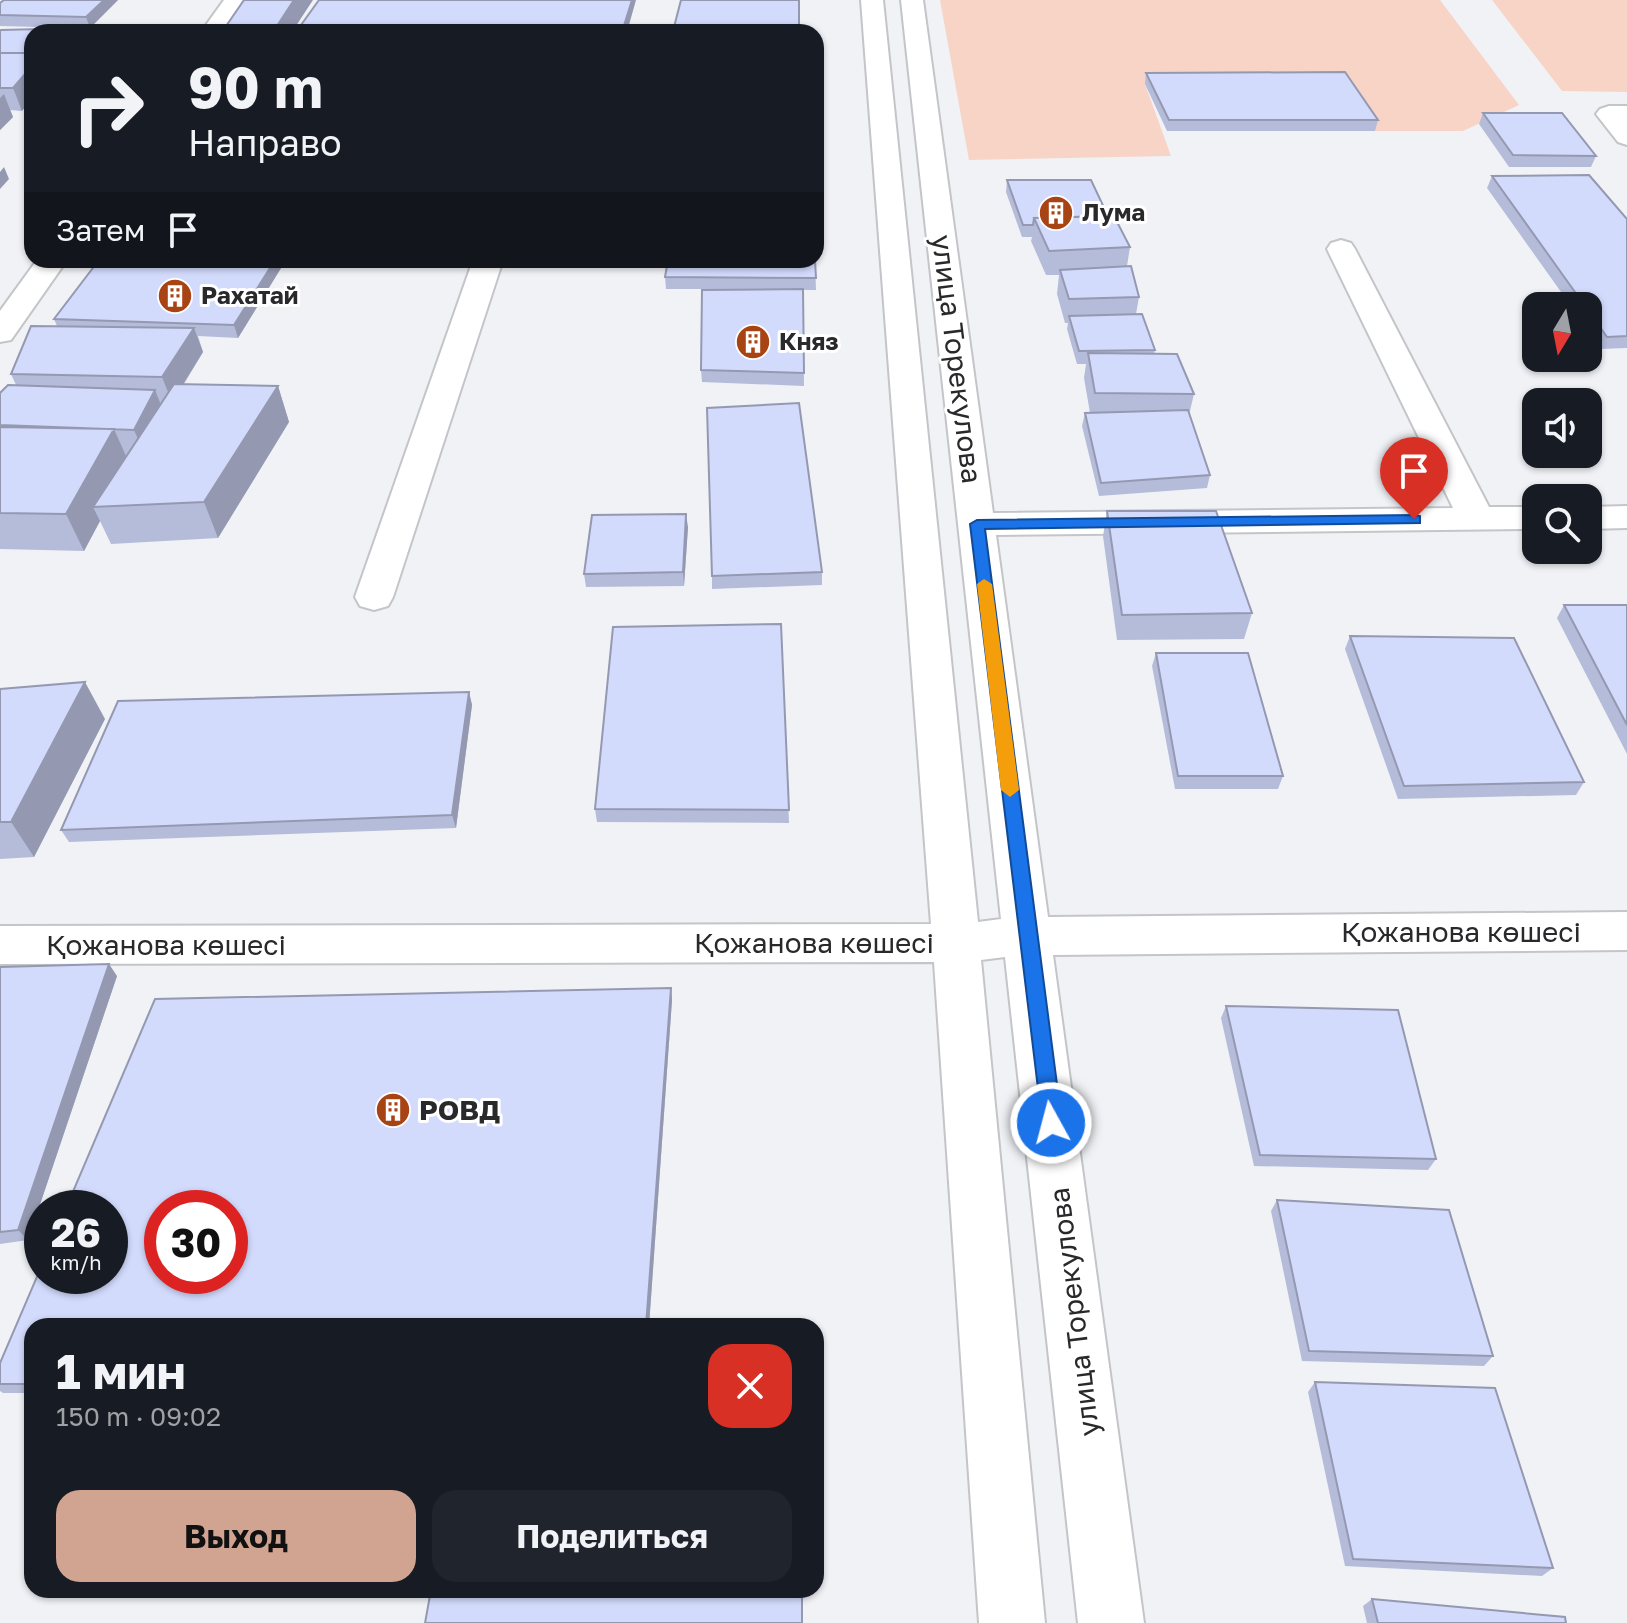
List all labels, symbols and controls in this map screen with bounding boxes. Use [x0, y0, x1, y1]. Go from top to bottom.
text: 90 m [188, 53, 323, 120]
icon: right [56, 56, 160, 160]
text: Направо [188, 121, 342, 164]
building icon: Лума [1037, 194, 1075, 232]
place label: Лума [1082, 197, 1145, 226]
icon: arrive [161, 208, 205, 252]
text: Затем [56, 212, 145, 248]
street label: улица Торекулова [926, 233, 989, 485]
building icon: Рахатай [156, 277, 194, 315]
place label: Рахатай [201, 280, 298, 309]
north arrow [1522, 292, 1602, 372]
map controls [1522, 292, 1602, 564]
building icon: Княз [734, 323, 772, 361]
place label: Княз [779, 326, 839, 355]
button: sound [1522, 388, 1602, 468]
pin [1380, 437, 1448, 519]
icon: arrive [1392, 449, 1436, 493]
button: search [1522, 484, 1602, 564]
street label: Қожанова көшесі [1341, 915, 1581, 948]
street label: Қожанова көшесі [694, 926, 934, 959]
street label: Қожанова көшесі [46, 928, 286, 961]
position arrow [1009, 1081, 1093, 1165]
building icon: РОВД [374, 1091, 412, 1129]
place label: РОВД [419, 1093, 500, 1126]
street label: улица Торекулова [1042, 1186, 1105, 1438]
speed limit sign: 30 [144, 1190, 248, 1294]
text: 26 [51, 1208, 101, 1256]
text: km/h [51, 1250, 101, 1274]
text: 1 мин [56, 1342, 186, 1400]
button: close [708, 1344, 792, 1428]
text: 150 m · 09:02 [56, 1401, 221, 1432]
button: Выход [56, 1490, 416, 1582]
button: Поделиться [432, 1490, 792, 1582]

